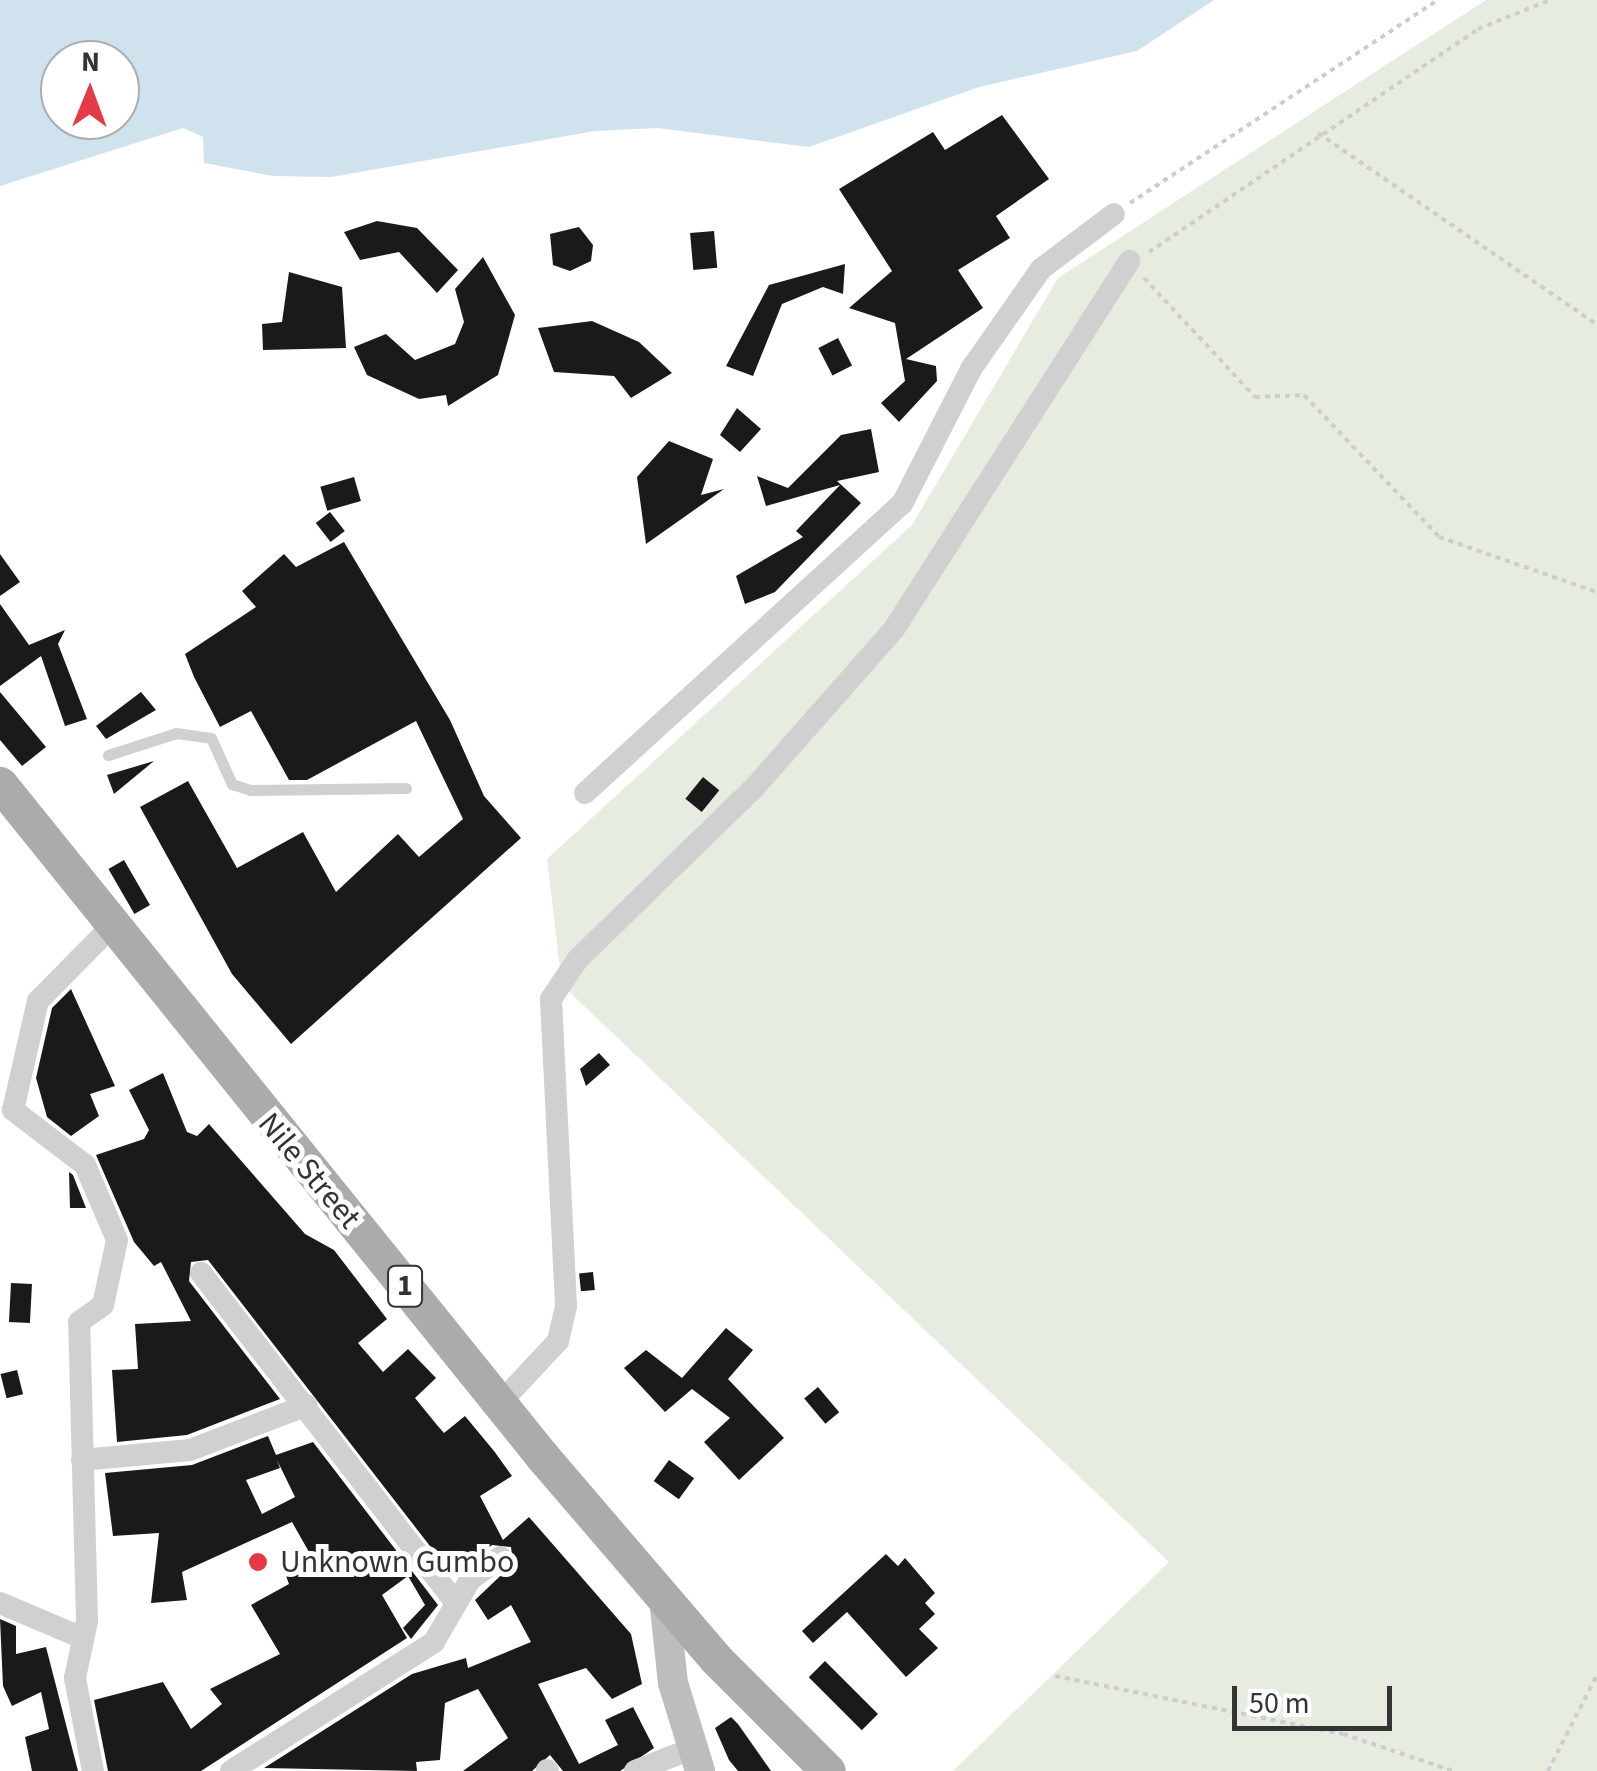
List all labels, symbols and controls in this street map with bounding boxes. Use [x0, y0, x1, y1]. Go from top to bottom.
north arrow [40, 40, 140, 140]
text: N [81, 42, 100, 82]
street label: Nile Street [250, 1105, 368, 1237]
road number: 1 [385, 1261, 425, 1311]
place label: Unknown Gumbo [280, 1543, 514, 1581]
marker: Unknown Gumbo [245, 1549, 271, 1575]
scale bar [1237, 1666, 1397, 1728]
text: 50 m [1249, 1682, 1310, 1725]

